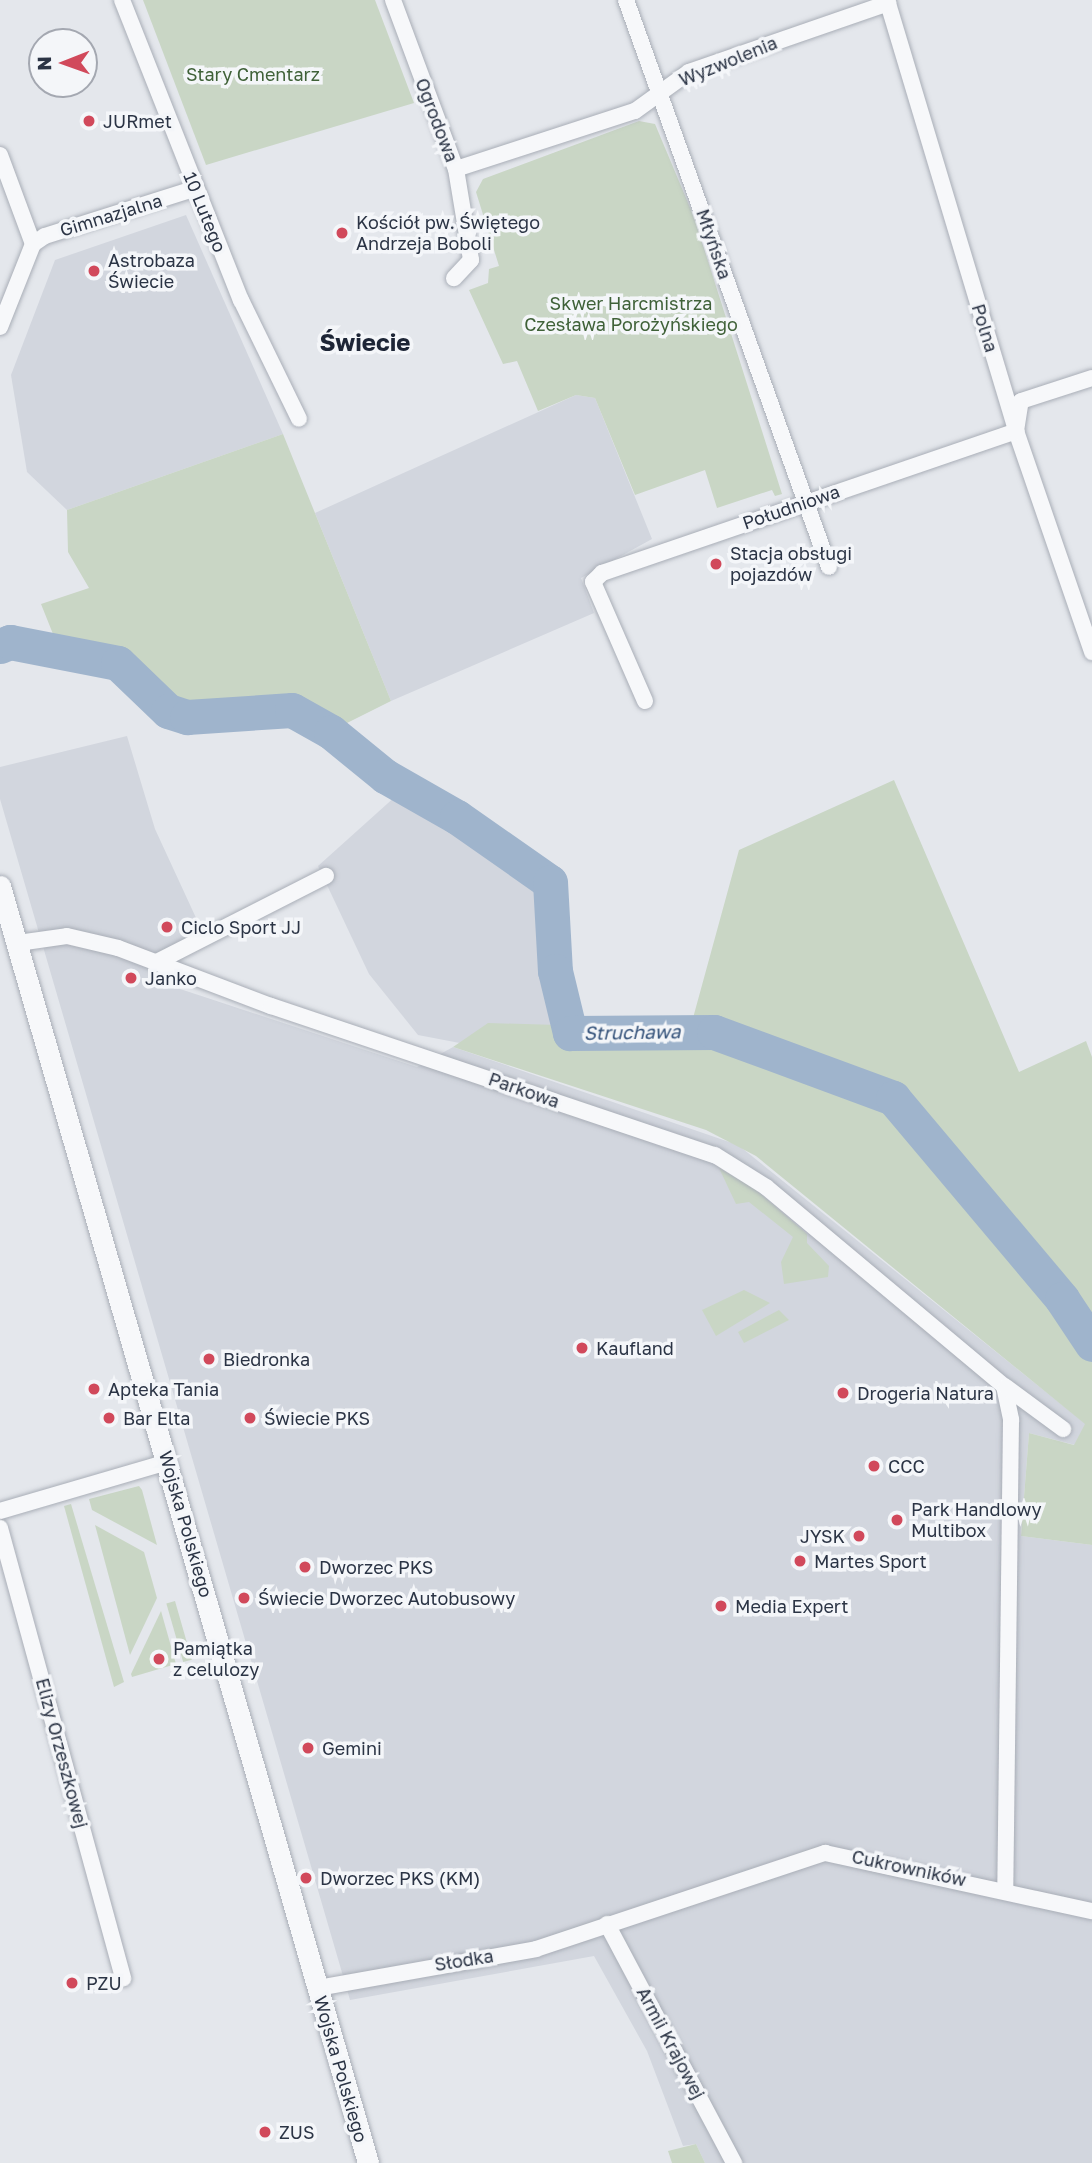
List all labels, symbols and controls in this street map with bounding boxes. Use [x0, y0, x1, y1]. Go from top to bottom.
north arrow [28, 28, 98, 98]
street label: Wyzwolenia [676, 32, 780, 90]
text: N [32, 56, 55, 71]
park label: Stary Cmentarz [186, 63, 320, 85]
street label: Ogrodowa [411, 75, 463, 165]
place label: JURmet [103, 110, 172, 132]
marker: JURmet [81, 113, 97, 129]
street label: 10 Lutego [179, 169, 231, 255]
street label: Gimnazjalna [57, 189, 165, 241]
street label: Młyńska [692, 206, 736, 282]
place label: Kościół pw. Świętego Andrzeja Boboli [356, 212, 540, 255]
marker: Kościół pw. Świętego Andrzeja Boboli [334, 225, 350, 241]
place label: Astrobaza Świecie [108, 250, 195, 292]
marker: Astrobaza Świecie [86, 263, 102, 279]
park label: Skwer Harcmistrza Czesława Porożyńskiego [524, 293, 738, 336]
street label: Polna [967, 301, 1003, 355]
district label: Świecie [319, 328, 411, 356]
street label: Południowa [739, 480, 843, 534]
place label: Stacja obsługi pojazdów [730, 543, 852, 586]
marker: Stacja obsługi pojazdów [708, 556, 724, 572]
place label: Ciclo Sport JJ [181, 916, 301, 938]
marker: Ciclo Sport JJ [159, 919, 175, 935]
place label: Janko [145, 967, 197, 989]
marker: Janko [123, 970, 139, 986]
water label: Struchawa [584, 1020, 680, 1044]
street label: Parkowa [486, 1068, 562, 1112]
place label: Kaufland [596, 1337, 674, 1359]
marker: Kaufland [574, 1340, 590, 1356]
place label: Biedronka [223, 1348, 310, 1370]
marker: Biedronka [201, 1351, 217, 1367]
place label: Apteka Tania [108, 1378, 219, 1400]
marker: Apteka Tania [86, 1381, 102, 1397]
place label: Drogeria Natura [857, 1382, 994, 1404]
marker: Drogeria Natura [835, 1385, 851, 1401]
place label: Bar Elta [123, 1407, 190, 1429]
place label: Świecie PKS [264, 1407, 370, 1429]
marker: Bar Elta [101, 1410, 117, 1426]
marker: Świecie PKS [242, 1410, 258, 1426]
street label: Wojska Polskiego [155, 1448, 217, 1600]
place label: CCC [888, 1455, 925, 1477]
marker: CCC [866, 1458, 882, 1474]
place label: Park Handlowy Multibox [911, 1499, 1042, 1542]
marker: Park Handlowy Multibox [889, 1512, 905, 1528]
place label: JYSK [800, 1525, 845, 1547]
marker: JYSK [851, 1528, 867, 1544]
place label: Martes Sport [814, 1550, 927, 1572]
marker: Martes Sport [792, 1553, 808, 1569]
place label: Dworzec PKS [319, 1556, 433, 1578]
marker: Dworzec PKS [297, 1559, 313, 1575]
place label: Świecie Dworzec Autobusowy [258, 1587, 515, 1609]
marker: Świecie Dworzec Autobusowy [236, 1590, 252, 1606]
place label: Media Expert [735, 1595, 848, 1617]
marker: Media Expert [713, 1598, 729, 1614]
place label: Pamiątka z celulozy [173, 1638, 259, 1680]
marker: Pamiątka z celulozy [151, 1651, 167, 1667]
street label: Elizy Orzeszkowej [32, 1676, 92, 1830]
place label: Gemini [322, 1737, 382, 1759]
marker: Gemini [300, 1740, 316, 1756]
street label: Cukrowników [850, 1845, 968, 1891]
place label: Dworzec PKS (KM) [320, 1867, 480, 1889]
marker: Dworzec PKS (KM) [298, 1870, 314, 1886]
street label: Słodka [433, 1945, 495, 1975]
place label: PZU [86, 1972, 122, 1994]
marker: PZU [64, 1975, 80, 1991]
street label: Armii Krajowej [632, 1983, 710, 2103]
street label: Wojska Polskiego [310, 1993, 372, 2145]
place label: ZUS [279, 2121, 314, 2143]
marker: ZUS [257, 2124, 273, 2140]

